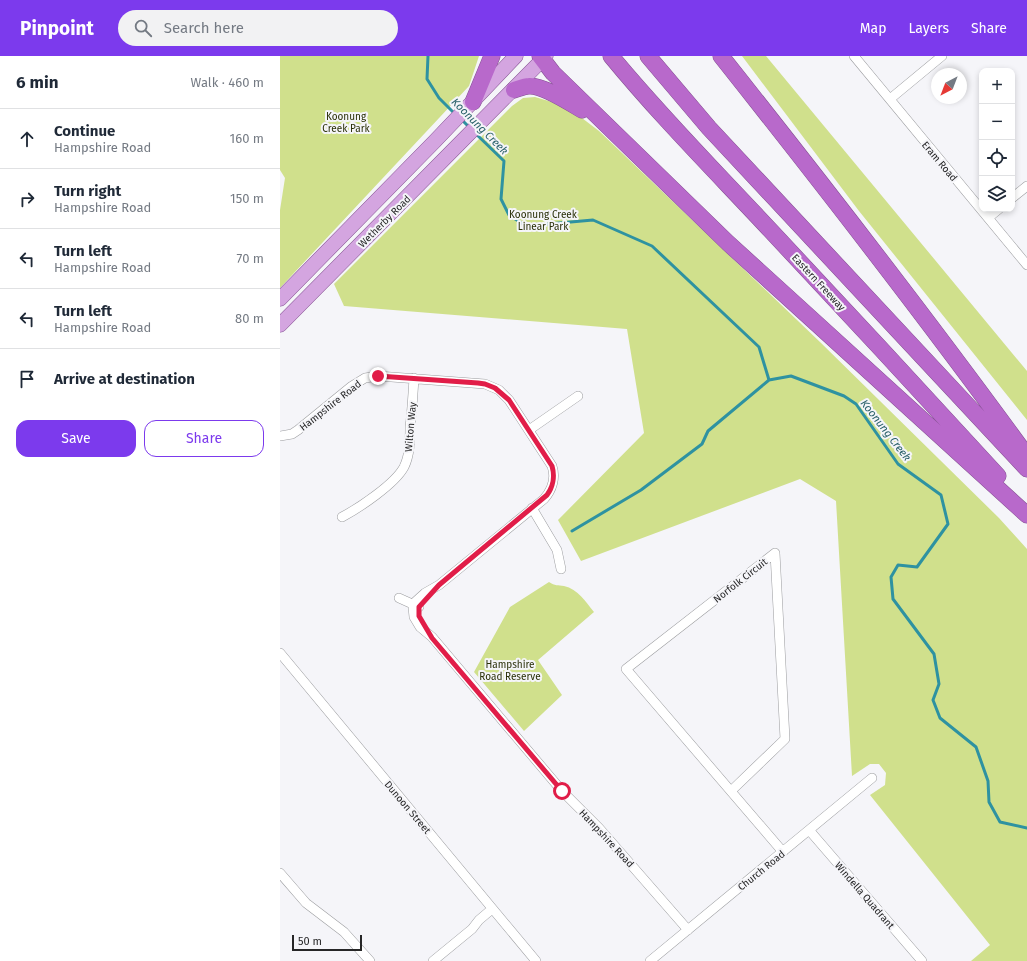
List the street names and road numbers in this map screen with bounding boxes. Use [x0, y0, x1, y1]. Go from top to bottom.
street label: Eram Road [919, 139, 959, 184]
street label: Wetherby Road [356, 193, 413, 250]
street label: Eastern Freeway [789, 252, 848, 313]
street label: Hampshire Road [297, 378, 364, 434]
street label: Wilton Way [403, 402, 419, 453]
street label: Norfolk Circuit [711, 556, 770, 606]
street label: Dunoon Street [382, 779, 433, 837]
street label: Hampshire Road [576, 807, 636, 870]
street label: Church Road [736, 848, 788, 893]
street label: Windella Quadrant [832, 860, 897, 932]

